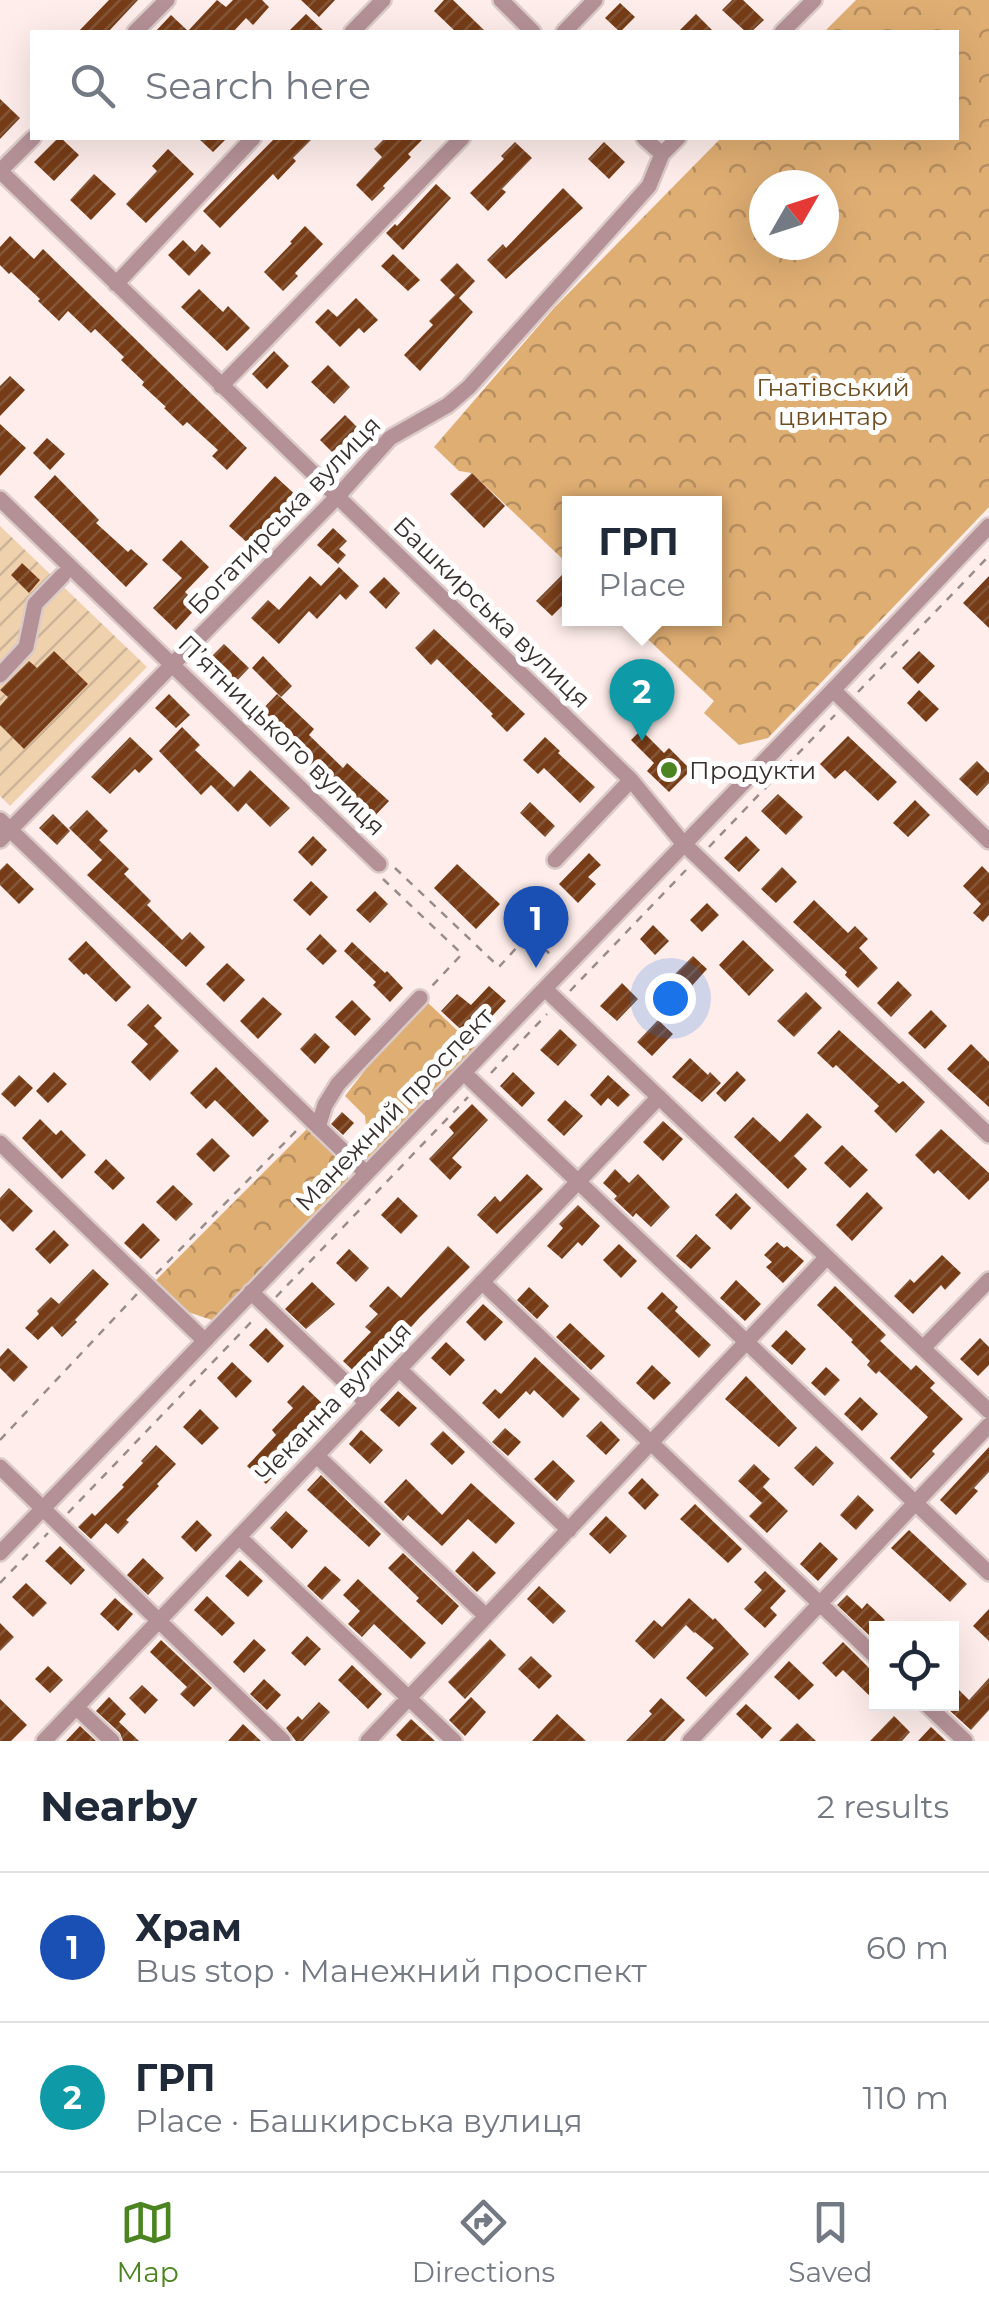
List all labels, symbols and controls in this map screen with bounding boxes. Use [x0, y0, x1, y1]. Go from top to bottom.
search box [30, 30, 959, 140]
icon: search [65, 58, 120, 113]
text: Search here [145, 62, 371, 109]
north arrow [749, 170, 839, 260]
park label: Гнатівський цвинтар [756, 372, 910, 431]
street label: Богатирська вулиця [181, 410, 387, 620]
popup [562, 496, 722, 626]
street label: Башкирська вулиця [387, 510, 597, 714]
text: ГРП [598, 518, 679, 565]
text: Place [598, 565, 686, 604]
street label: П’ятницького вулиця [172, 628, 392, 842]
pin: 2 [610, 658, 674, 741]
place label: Продукти [689, 755, 816, 785]
marker: Продукти [658, 759, 680, 781]
pin: 1 [504, 886, 568, 968]
your location [645, 973, 696, 1024]
street label: Манежний проспект [289, 1001, 499, 1217]
street label: Чеканна вулиця [249, 1316, 417, 1488]
map controls [869, 1621, 959, 1711]
button: locate [869, 1621, 959, 1711]
text: Nearby [40, 1780, 197, 1832]
text: 2 results [817, 1787, 949, 1826]
text: Храм [135, 1904, 242, 1951]
text: 1 [66, 1928, 79, 1967]
text: 60 m [866, 1928, 949, 1967]
text: Bus stop · Манежний проспект [135, 1951, 647, 1990]
text: ГРП [135, 2054, 216, 2101]
text: 2 [63, 2078, 82, 2117]
text: 110 m [862, 2078, 949, 2117]
text: Place · Башкирська вулиця [135, 2101, 583, 2140]
tab: Map [117, 2195, 179, 2289]
tab: Directions [412, 2195, 555, 2289]
tab: Saved [788, 2195, 872, 2289]

